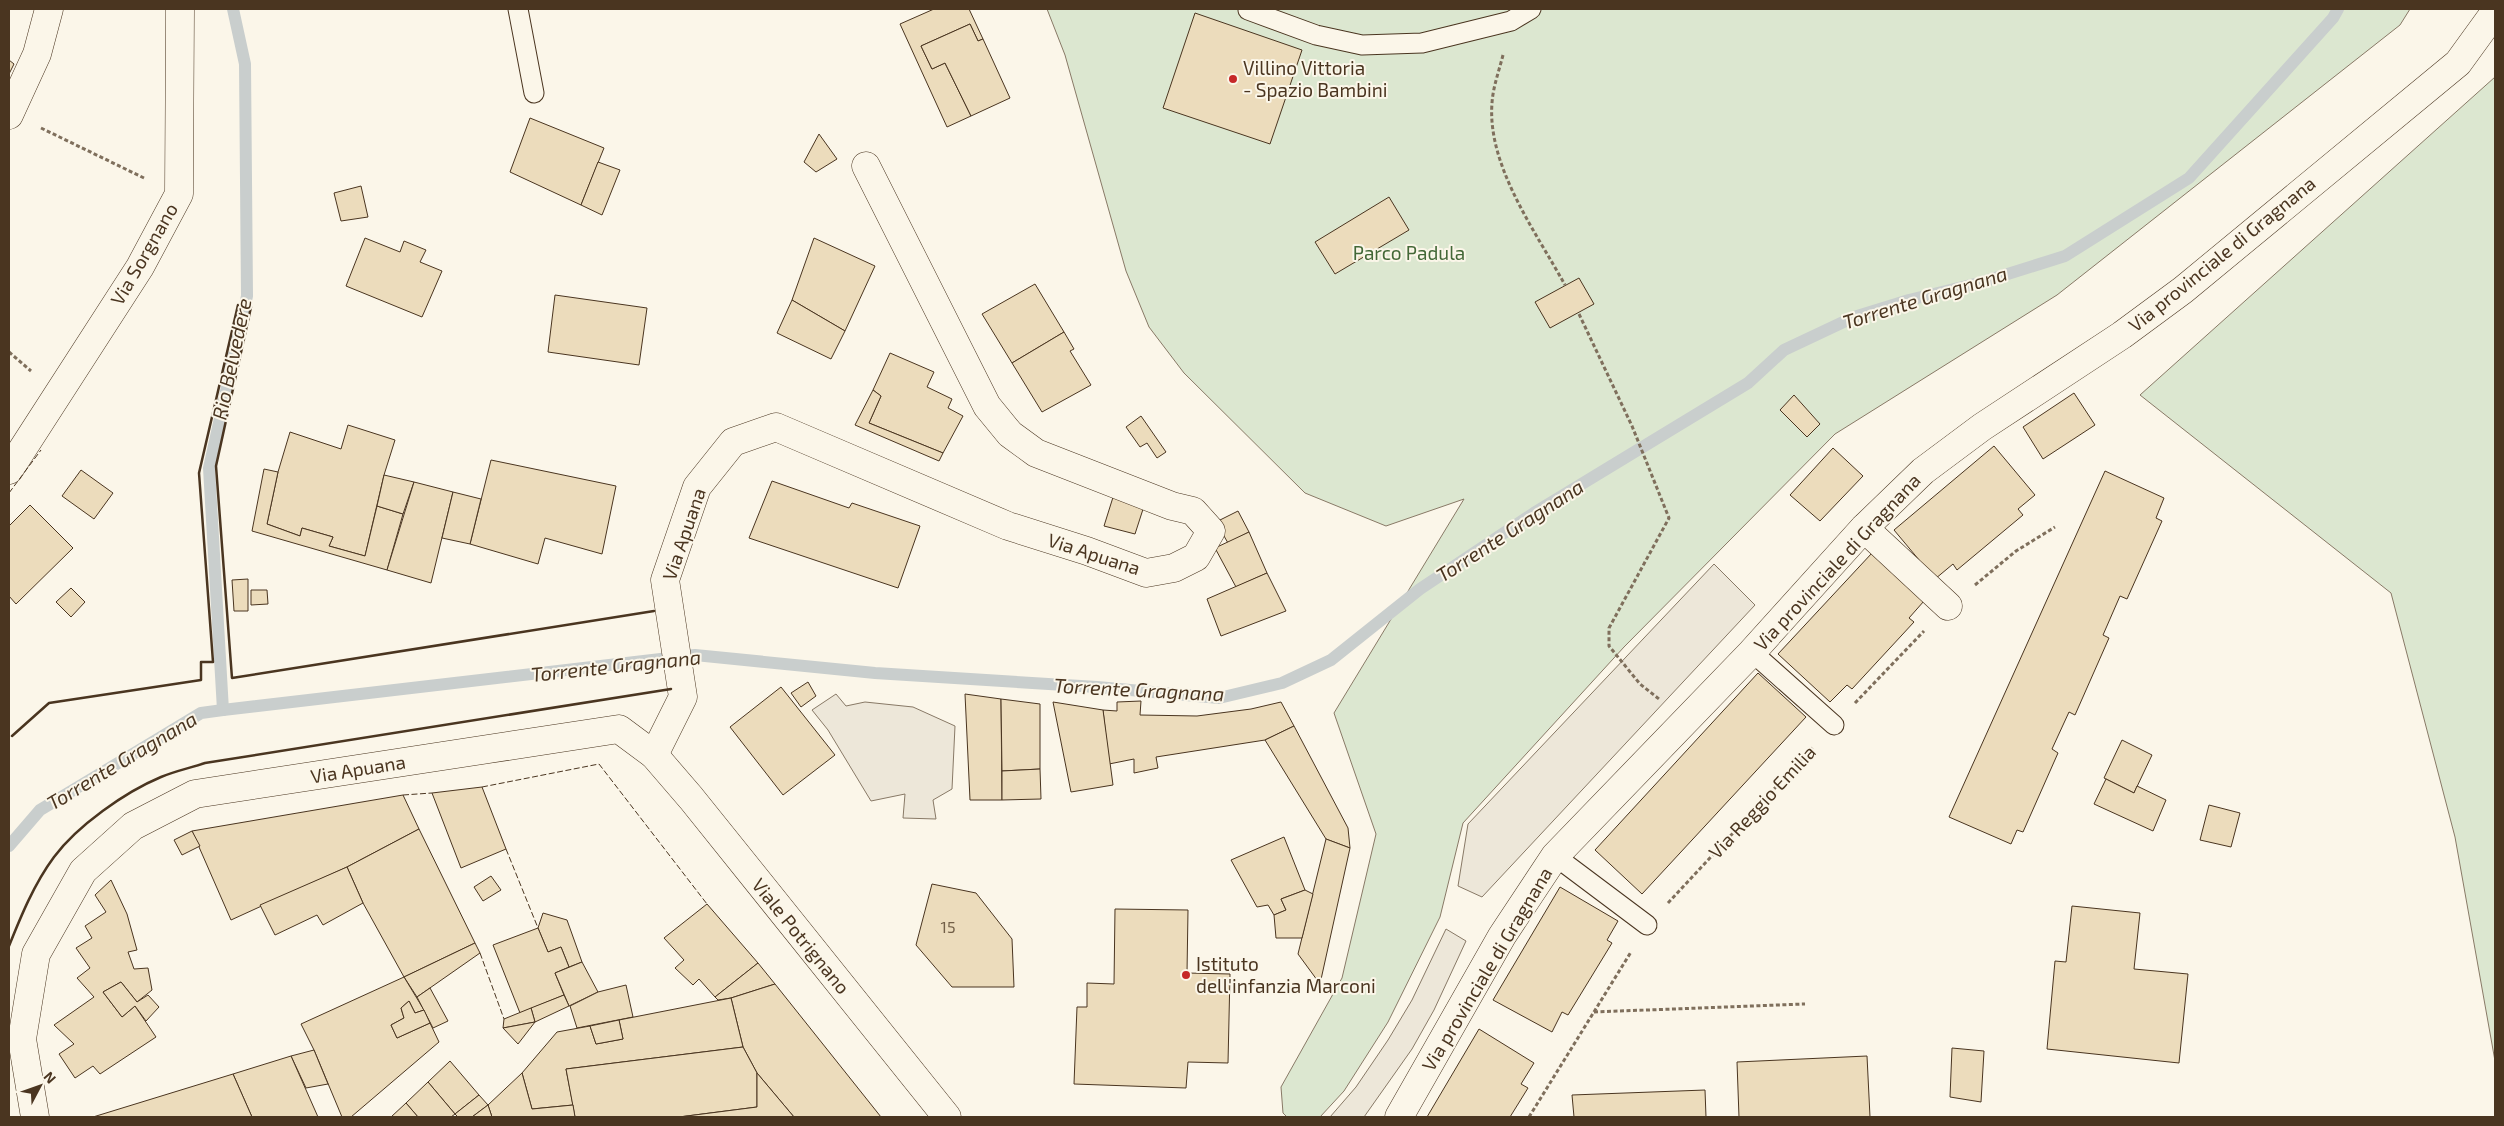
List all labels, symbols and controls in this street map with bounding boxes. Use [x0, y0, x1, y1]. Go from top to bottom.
place label: Villino Vittoria - Spazio Bambini [1243, 56, 1387, 101]
marker: Villino Vittoria - Spazio Bambini [1227, 73, 1239, 85]
street label: Via provinciale di Gragnana [2124, 171, 2320, 336]
street label: Via Sorgnano [105, 199, 182, 309]
park label: Parco Padula [1353, 241, 1465, 264]
water label: Torrente Gragnana [1840, 261, 2010, 333]
water label: Rio Belvedere [206, 296, 256, 422]
street label: Via provinciale di Gragnana [1749, 468, 1925, 655]
water label: Torrente Gragnana [1431, 474, 1588, 587]
street label: Via Apuana [657, 485, 710, 583]
street label: Via Apuana [1045, 528, 1143, 579]
water label: Torrente Gragnana [530, 644, 702, 686]
water label: Torrente Gragnana [1053, 673, 1225, 705]
water label: Torrente Gragnana [42, 706, 201, 814]
street label: Via Reggio Emilia [1703, 740, 1820, 863]
street label: Via Apuana [309, 750, 407, 787]
street label: Via provinciale di Gragnana [1417, 863, 1557, 1075]
street label: Viale Potrignano [748, 873, 855, 998]
house number: 15 [941, 917, 955, 936]
place label: Istituto dell'infanzia Marconi [1196, 952, 1376, 997]
marker: Istituto dell'infanzia Marconi [1180, 969, 1192, 981]
north arrow [15, 1061, 65, 1111]
text: N [40, 1068, 60, 1087]

